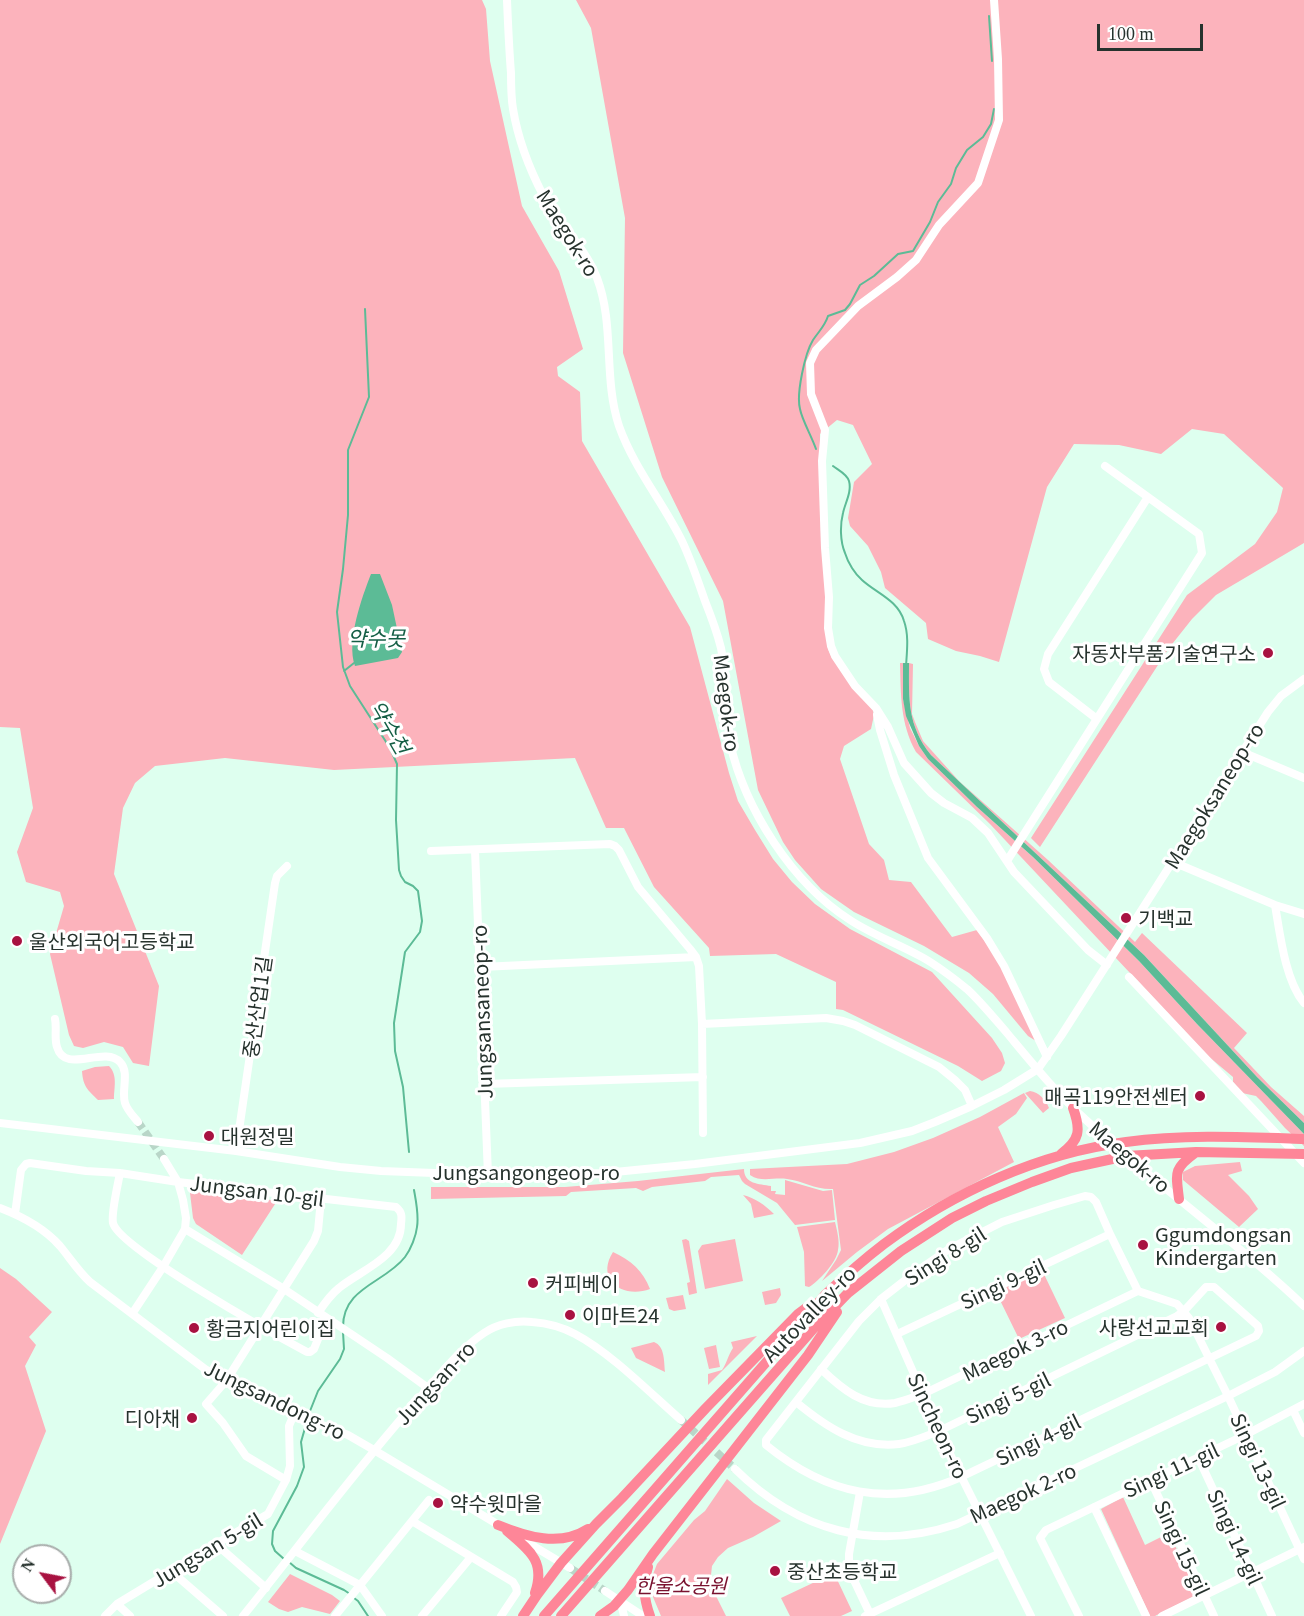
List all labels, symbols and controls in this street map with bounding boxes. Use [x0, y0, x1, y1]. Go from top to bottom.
scale bar [1100, 12, 1206, 50]
text: 100 m [1108, 24, 1154, 44]
street label: Maegok-ro [532, 185, 604, 281]
water label: 약수못 [347, 625, 405, 651]
place label: 자동차부품기술연구소 [1072, 641, 1256, 665]
marker: 자동차부품기술연구소 [1261, 646, 1275, 660]
street label: Maegok-ro [709, 653, 745, 753]
water label: 약수천 [365, 696, 415, 758]
street label: Maegoksaneop-ro [1159, 719, 1269, 873]
place label: 기백교 [1138, 906, 1193, 930]
marker: 기백교 [1119, 911, 1133, 925]
street label: Jungsansaneop-ro [467, 925, 497, 1099]
place label: 울산외국어고등학교 [29, 929, 195, 953]
marker: 울산외국어고등학교 [10, 934, 24, 948]
street label: 중산산업1길 [238, 954, 276, 1060]
place label: 매곡119안전센터 [1044, 1084, 1188, 1108]
marker: 매곡119안전센터 [1193, 1089, 1207, 1103]
street label: Maegok-ro [1085, 1116, 1175, 1198]
place label: 대원정밀 [221, 1124, 295, 1148]
marker: 대원정밀 [202, 1129, 216, 1143]
street label: Jungsangongeop-ro [432, 1160, 620, 1184]
street label: Jungsan 10-gil [188, 1171, 326, 1211]
street label: Singi 8-gil [900, 1222, 990, 1290]
place label: Ggumdongsan Kindergarten [1155, 1222, 1292, 1269]
marker: Ggumdongsan Kindergarten [1136, 1238, 1150, 1252]
street label: Singi 9-gil [957, 1254, 1049, 1314]
street label: Autovalley-ro [757, 1261, 861, 1367]
place label: 커피베이 [545, 1271, 619, 1295]
marker: 커피베이 [526, 1276, 540, 1290]
place label: 이마트24 [582, 1303, 659, 1327]
marker: 이마트24 [563, 1308, 577, 1322]
street label: Maegok 3-ro [958, 1314, 1072, 1386]
place label: 사랑선교교회 [1099, 1315, 1209, 1339]
place label: 황금지어린이집 [206, 1316, 335, 1340]
marker: 사랑선교교회 [1214, 1320, 1228, 1334]
marker: 황금지어린이집 [187, 1321, 201, 1335]
street label: Jungsan-ro [390, 1336, 480, 1430]
street label: Jungsandong-ro [201, 1356, 349, 1444]
street label: Singi 5-gil [962, 1367, 1054, 1429]
street label: Sincheon-ro [903, 1369, 973, 1483]
place label: 디아채 [125, 1406, 180, 1430]
street label: Singi 4-gil [992, 1409, 1084, 1471]
street label: Singi 13-gil [1225, 1409, 1291, 1513]
marker: 디아채 [185, 1411, 199, 1425]
street label: Singi 11-gil [1119, 1437, 1223, 1503]
street label: Maegok 2-ro [966, 1458, 1080, 1528]
street label: Singi 14-gil [1202, 1485, 1268, 1589]
place label: 약수윗마을 [450, 1491, 542, 1515]
marker: 약수윗마을 [431, 1496, 445, 1510]
street label: Singi 15-gil [1149, 1496, 1215, 1600]
street label: Jungsan 5-gil [148, 1508, 266, 1592]
north arrow [12, 1544, 72, 1604]
text: N [18, 1556, 38, 1575]
place label: 중산초등학교 [787, 1559, 897, 1583]
marker: 중산초등학교 [768, 1564, 782, 1578]
park label: 한울소공원 [635, 1573, 727, 1597]

